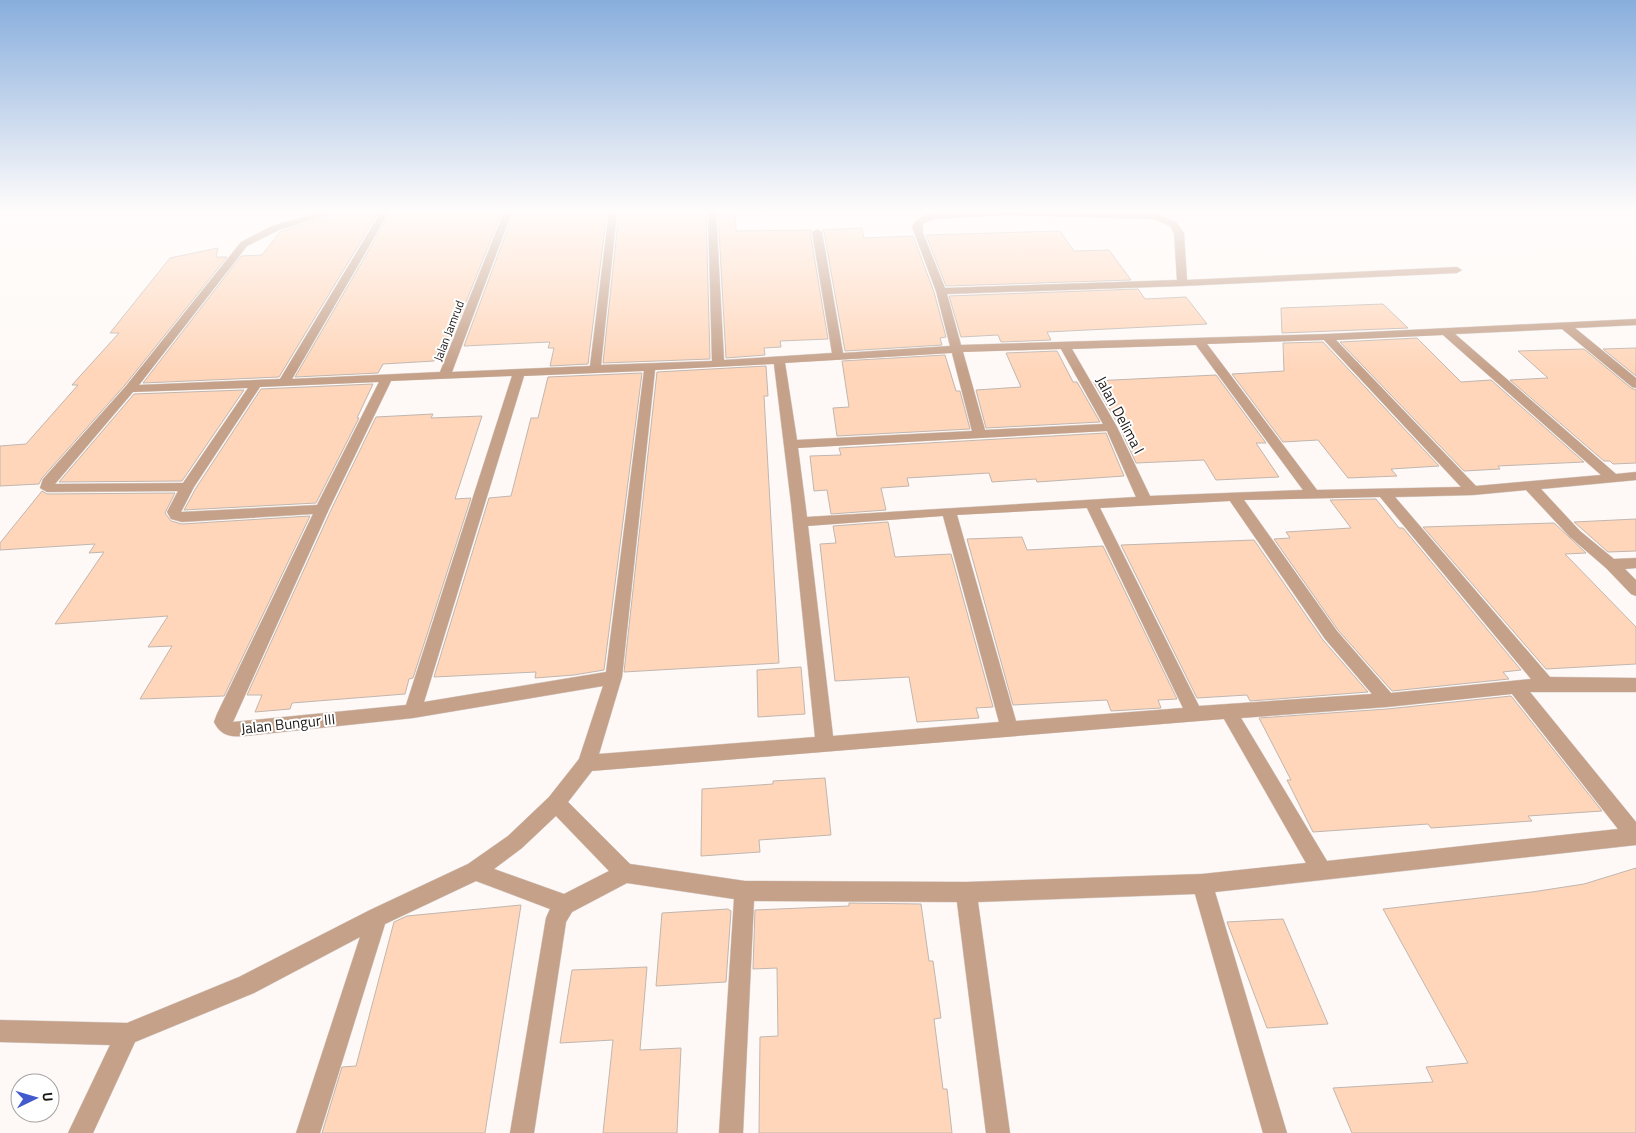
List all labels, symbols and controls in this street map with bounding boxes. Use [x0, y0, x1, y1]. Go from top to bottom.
street label: Jalan Jamrud [428, 298, 469, 364]
street label: Jalan Delima I [1090, 372, 1151, 458]
street label: Jalan Bungur III [240, 707, 336, 740]
north arrow [10, 1073, 60, 1123]
text: U [38, 1091, 59, 1102]

